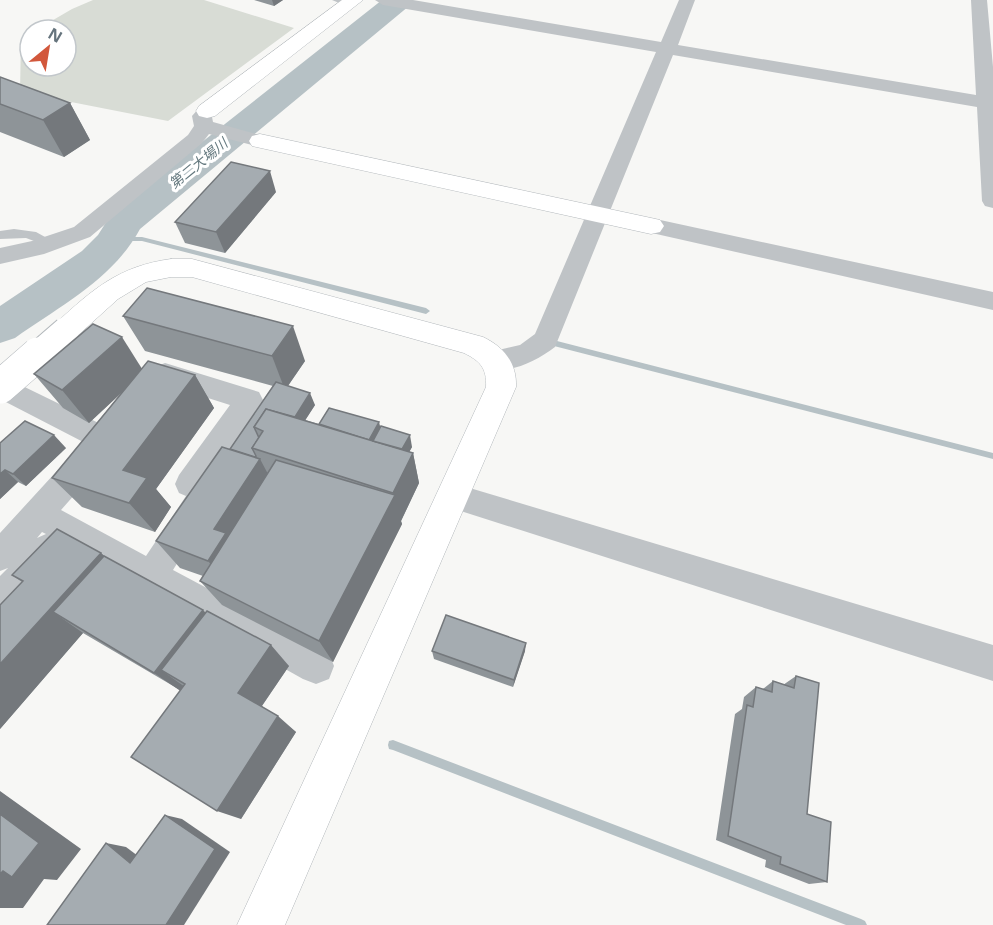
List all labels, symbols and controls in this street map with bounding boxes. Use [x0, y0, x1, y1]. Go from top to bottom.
north arrow [18, 18, 78, 78]
text: N [44, 22, 67, 48]
water label: 第二大場川 [165, 132, 233, 192]

